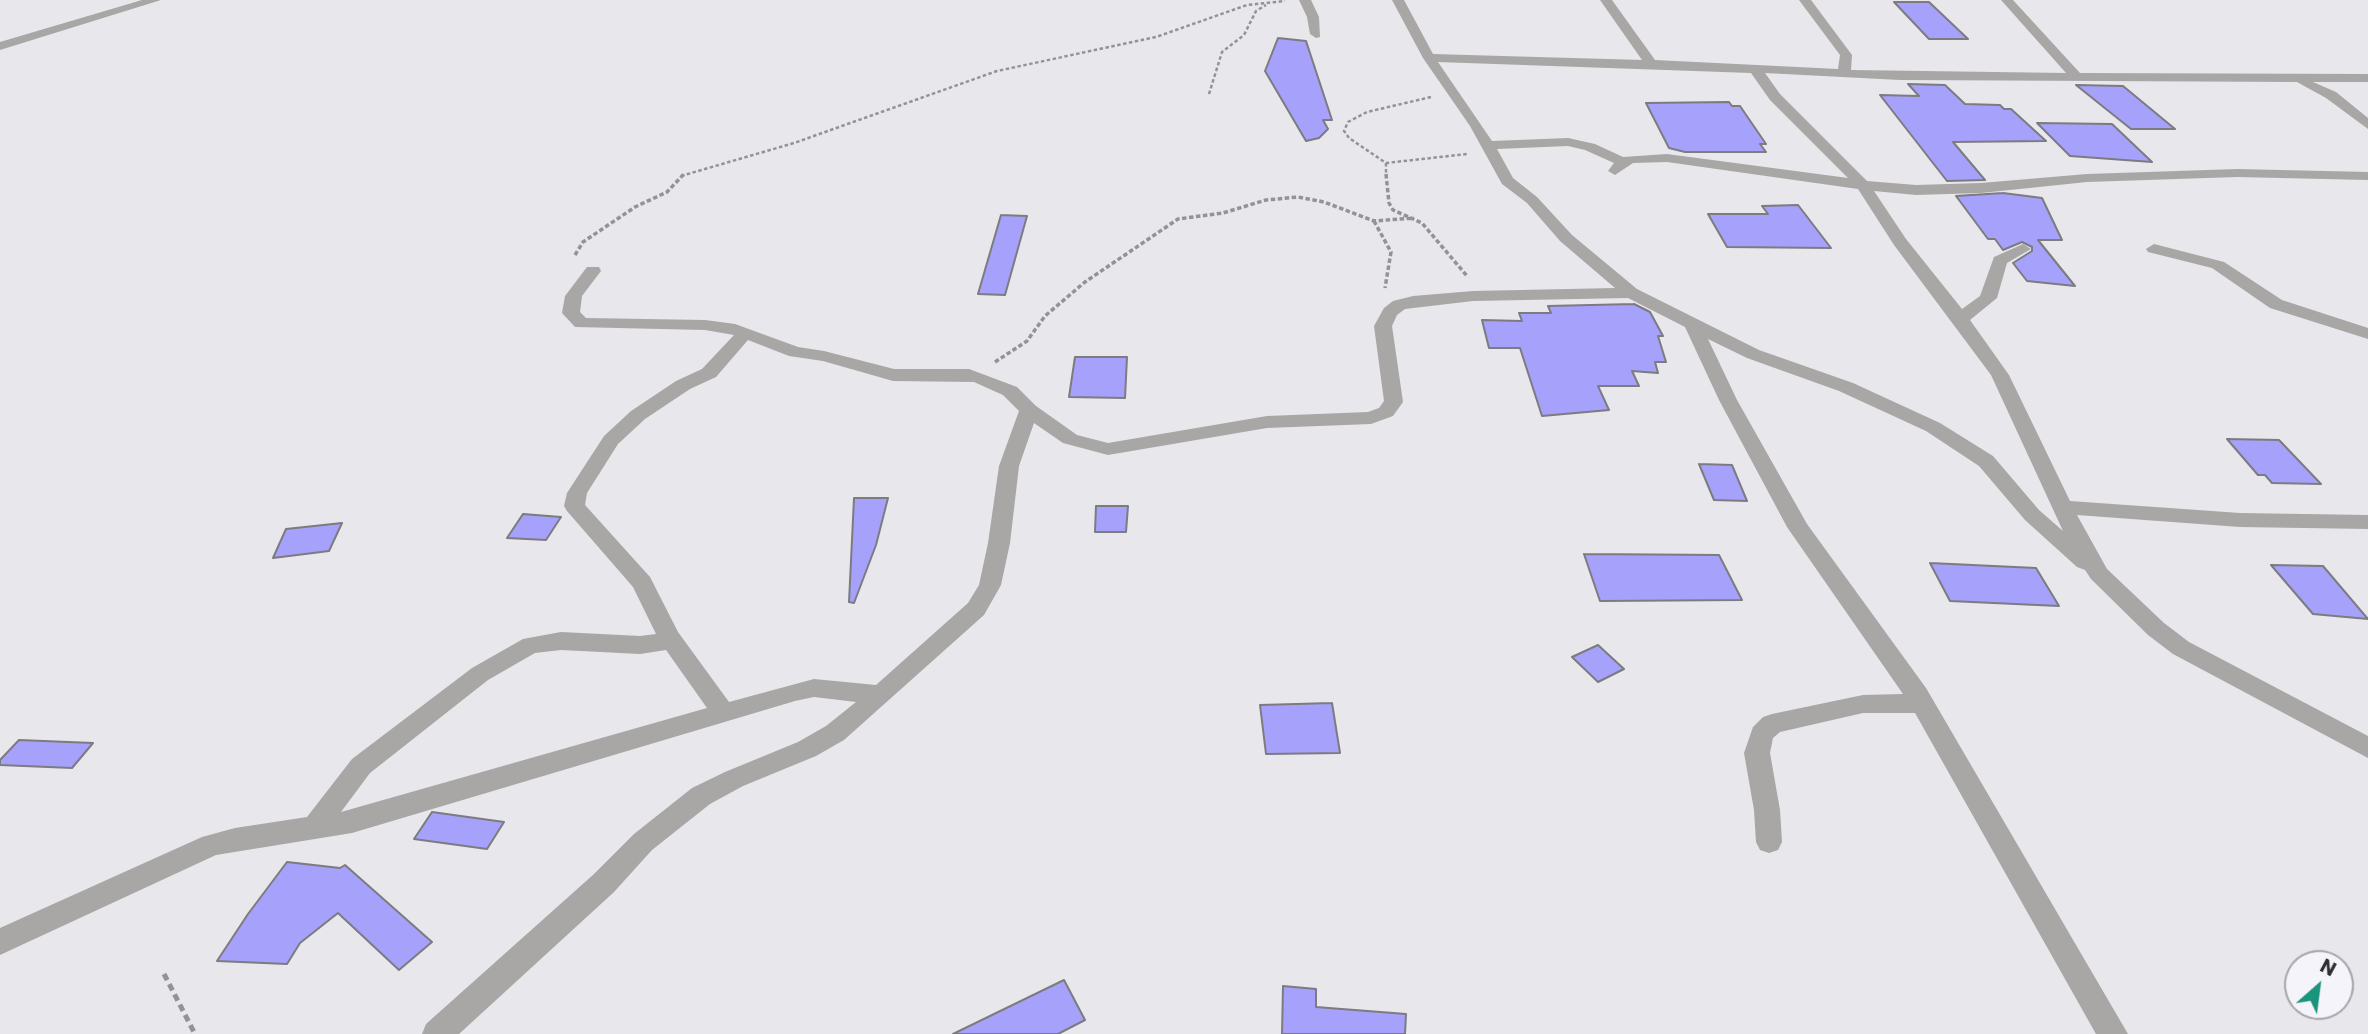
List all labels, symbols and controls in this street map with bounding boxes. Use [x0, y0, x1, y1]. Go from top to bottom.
north arrow [2284, 950, 2354, 1020]
text: N [2315, 953, 2341, 983]

